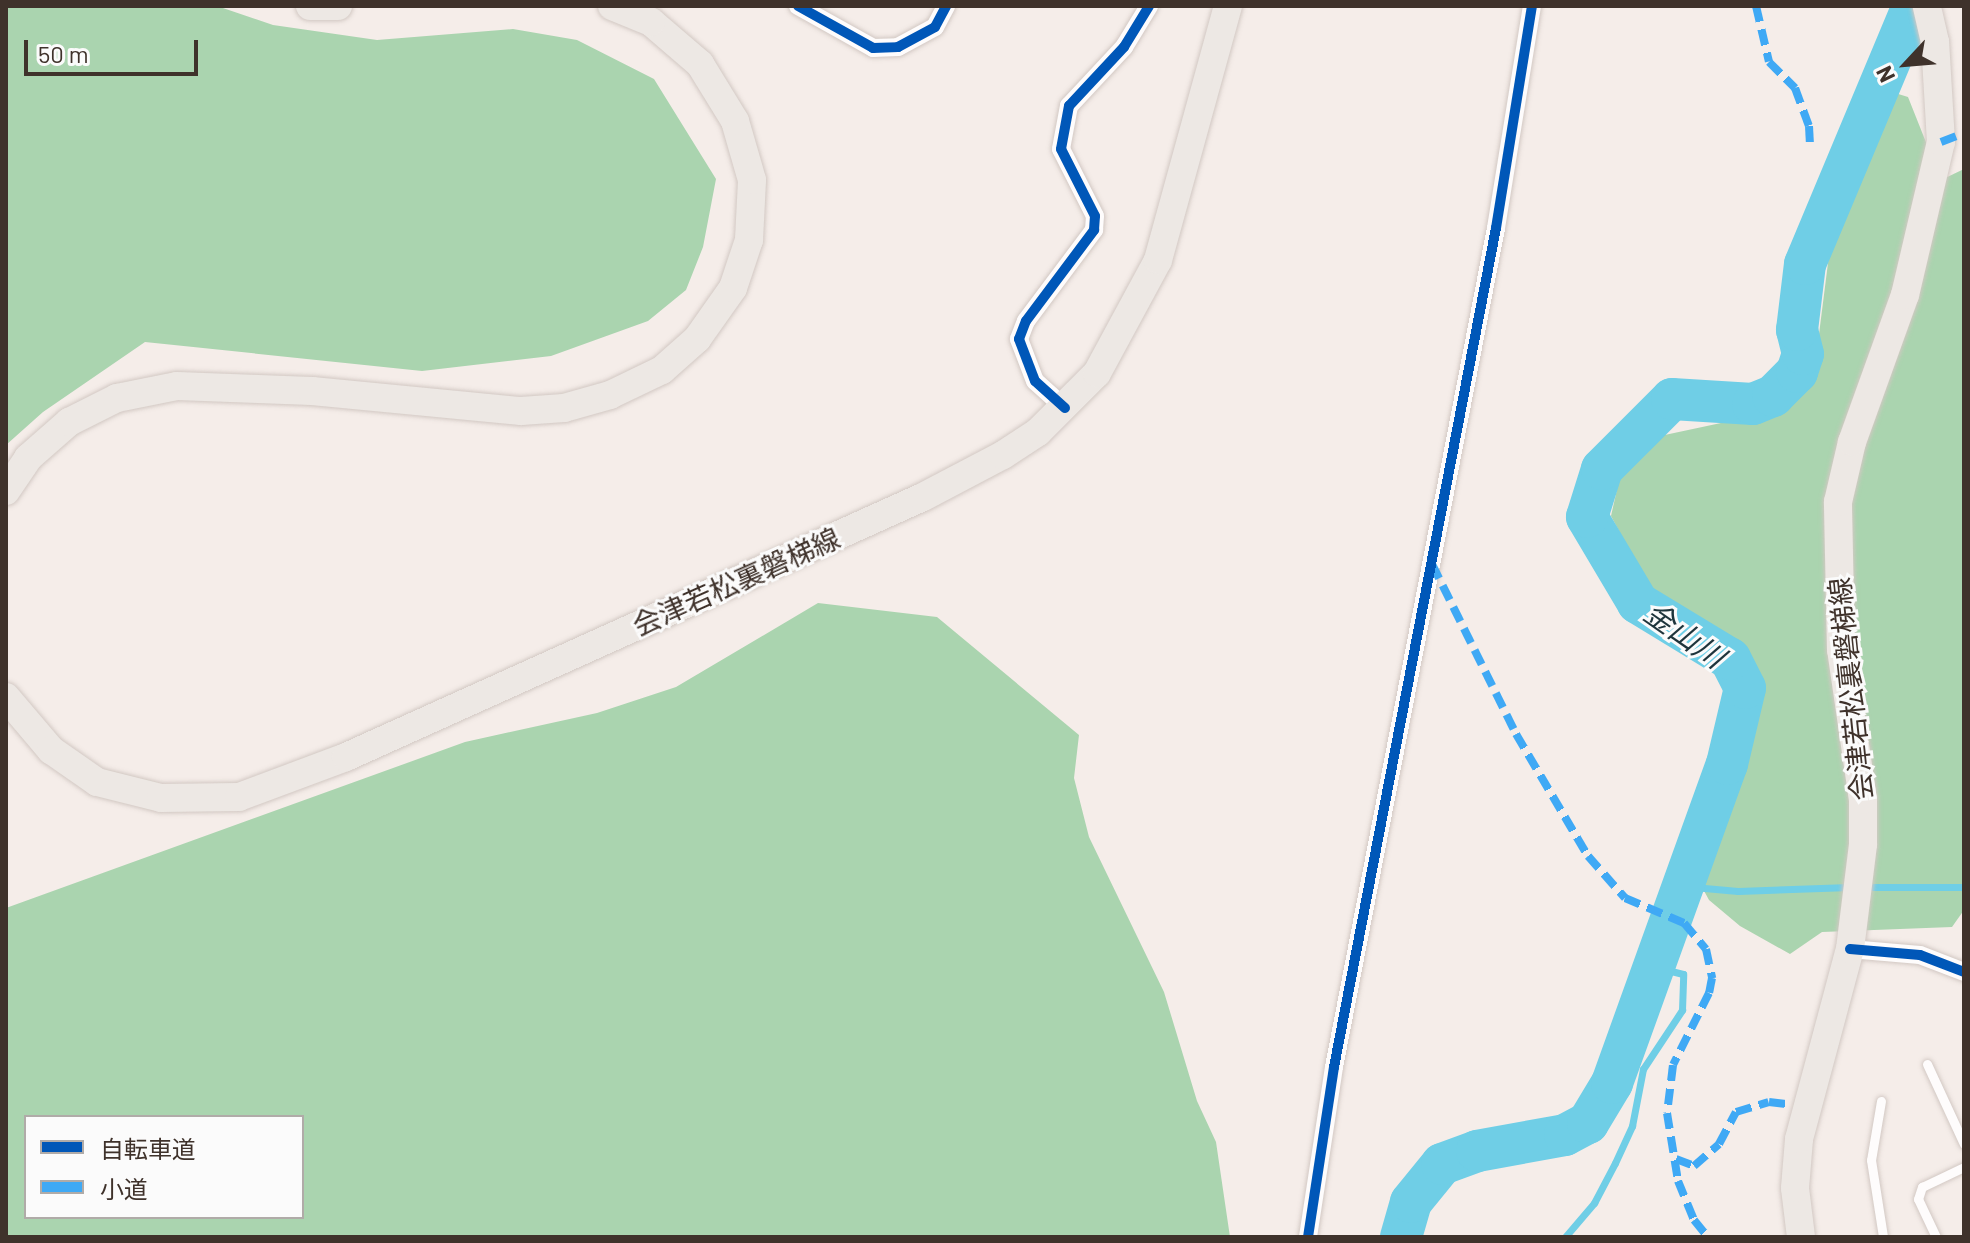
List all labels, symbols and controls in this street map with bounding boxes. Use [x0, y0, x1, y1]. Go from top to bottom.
scale bar [28, 24, 202, 74]
north arrow [1866, 24, 1946, 104]
text: 50 m [38, 39, 89, 68]
text: N [1870, 62, 1899, 87]
street label: 会津若松裏磐梯線 [627, 520, 845, 642]
street label: 会津若松裏磐梯線 [1822, 576, 1878, 802]
water label: 金山川 [1638, 593, 1732, 675]
legend [24, 1115, 304, 1219]
text: 自転車道 [100, 1134, 196, 1163]
text: 小道 [100, 1174, 148, 1203]

